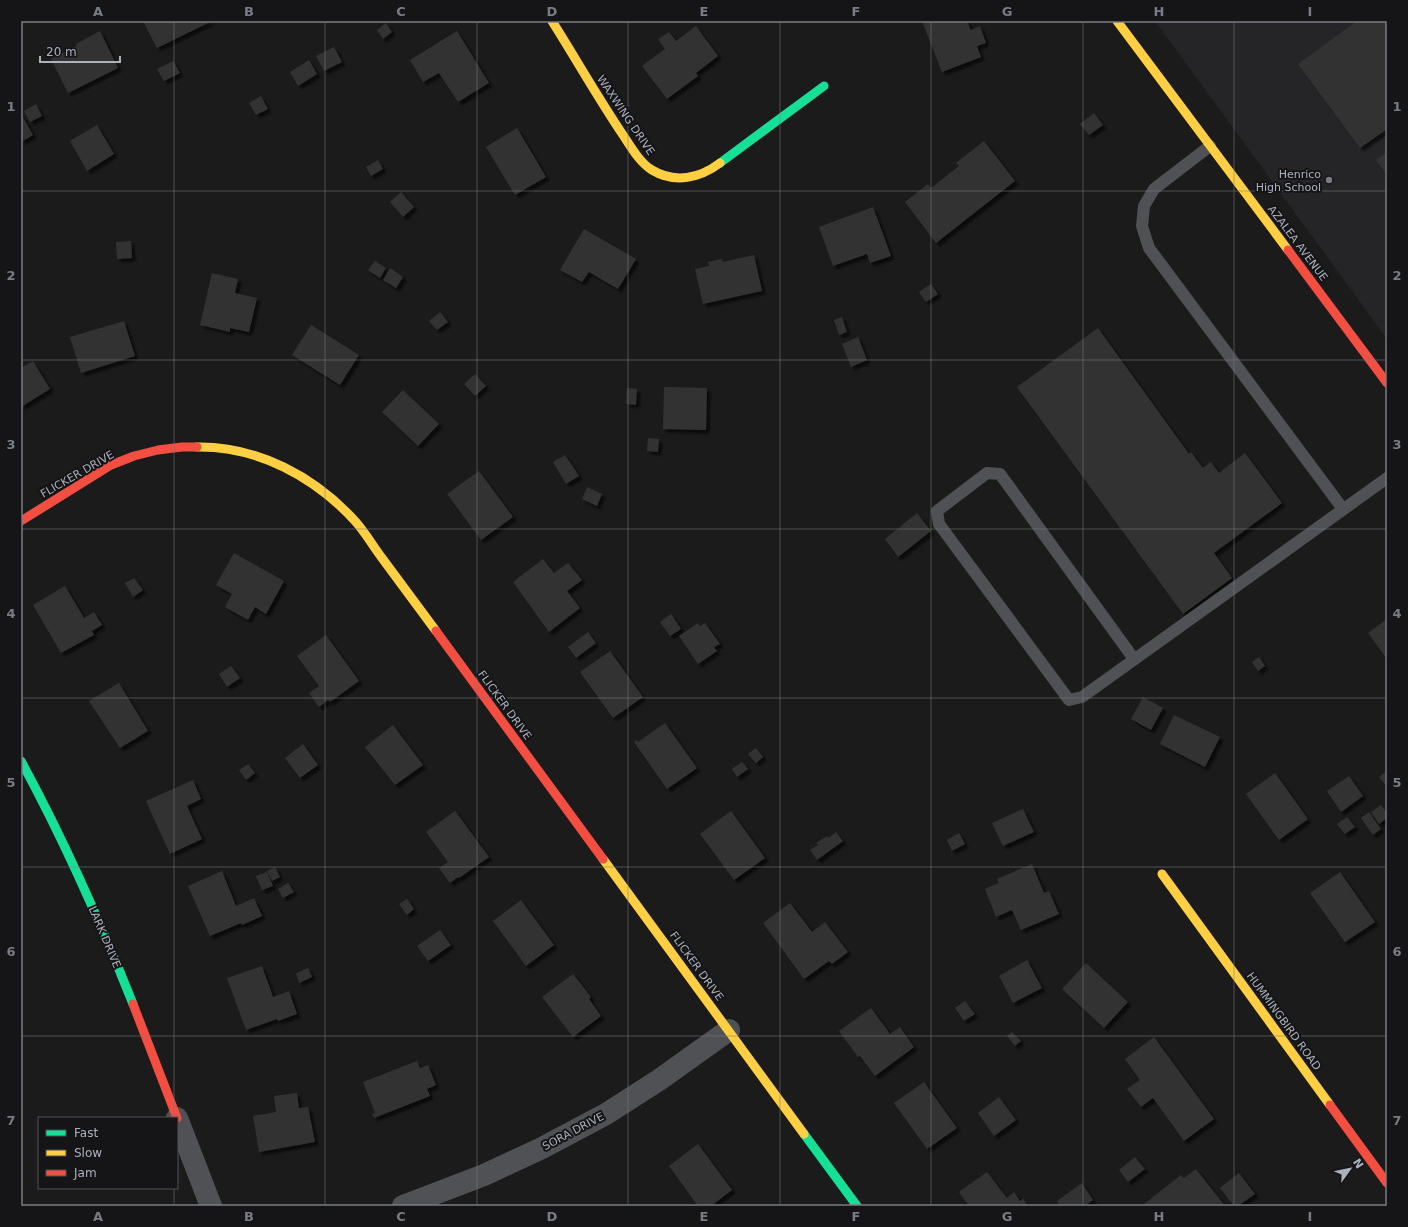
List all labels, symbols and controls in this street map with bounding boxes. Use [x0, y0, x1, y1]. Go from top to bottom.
text: A [93, 4, 103, 19]
text: B [244, 4, 254, 19]
text: C [396, 4, 406, 19]
text: D [547, 4, 558, 19]
text: E [700, 4, 708, 19]
text: F [852, 4, 860, 19]
text: G [1002, 4, 1012, 19]
text: H [1154, 4, 1164, 19]
text: I [1308, 4, 1312, 19]
scale bar [40, 38, 120, 64]
text: 20 m [46, 45, 77, 59]
street label: WAXWING DRIVE [594, 73, 657, 158]
text: 1 [6, 99, 16, 114]
text: 1 [1392, 99, 1402, 114]
place label: Henrico High School [1256, 168, 1321, 194]
marker: Henrico High School [1324, 175, 1334, 185]
street label: AZALEA AVENUE [1265, 203, 1330, 284]
text: 2 [6, 268, 16, 283]
text: 2 [1392, 268, 1402, 283]
text: 3 [6, 437, 16, 452]
text: 3 [1392, 437, 1402, 452]
street label: FLICKER DRIVE [38, 448, 116, 501]
text: 4 [6, 606, 16, 621]
text: 4 [1392, 606, 1402, 621]
street label: FLICKER DRIVE [475, 668, 534, 743]
text: 5 [6, 775, 16, 790]
text: 5 [1392, 775, 1402, 790]
street label: LARK DRIVE [86, 904, 123, 970]
street label: FLICKER DRIVE [667, 929, 726, 1004]
text: 6 [6, 944, 16, 959]
text: 6 [1392, 944, 1402, 959]
street label: HUMMINGBIRD ROAD [1244, 970, 1323, 1073]
street label: SORA DRIVE [540, 1110, 606, 1153]
text: 7 [6, 1113, 16, 1128]
text: 7 [1392, 1113, 1402, 1128]
legend [38, 1117, 178, 1189]
text: Fast [74, 1126, 98, 1140]
text: Slow [74, 1146, 102, 1160]
north arrow [1330, 1149, 1370, 1189]
text: N [1350, 1156, 1366, 1171]
text: Jam [73, 1166, 97, 1180]
text: A [93, 1209, 103, 1224]
text: B [244, 1209, 254, 1224]
text: C [396, 1209, 406, 1224]
text: D [547, 1209, 558, 1224]
text: E [700, 1209, 708, 1224]
text: F [852, 1209, 860, 1224]
text: G [1002, 1209, 1012, 1224]
text: H [1154, 1209, 1164, 1224]
text: I [1308, 1209, 1312, 1224]

